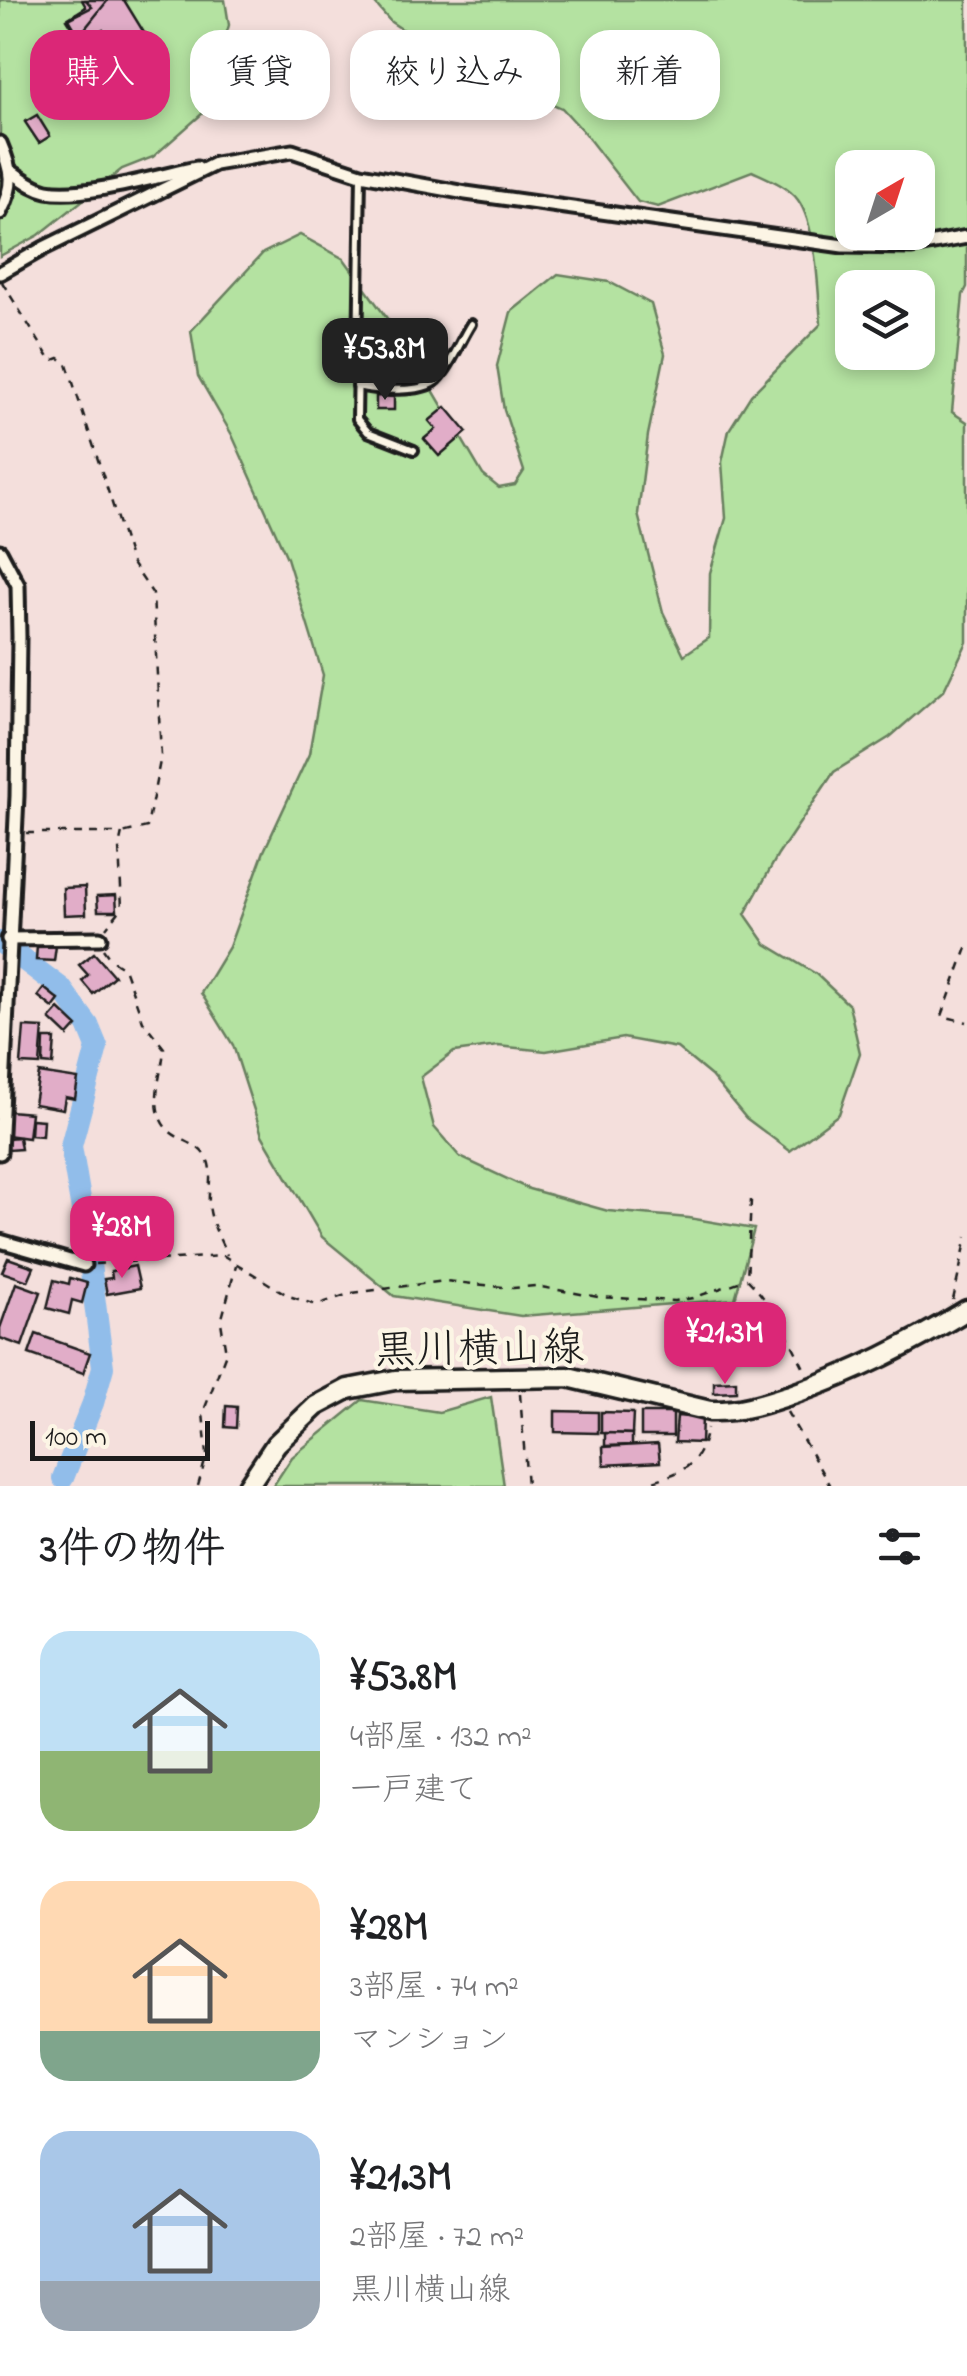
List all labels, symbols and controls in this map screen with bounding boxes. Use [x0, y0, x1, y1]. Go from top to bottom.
chip: 購入 [30, 30, 170, 120]
chip: 賃貸 [190, 30, 330, 120]
chip: 絞り込み [350, 30, 560, 120]
chip: 新着 [580, 30, 720, 120]
north arrow [835, 150, 935, 250]
map controls [835, 150, 935, 370]
button: layers [835, 270, 935, 370]
pin: ¥53.8M [304, 318, 466, 403]
text: ¥53.8M [344, 327, 426, 374]
pin: ¥28M [63, 1196, 181, 1281]
text: ¥28M [92, 1205, 152, 1252]
pin: ¥21.3M [644, 1302, 806, 1387]
text: ¥21.3M [686, 1311, 764, 1358]
street label: 黒川横山線 [373, 1319, 585, 1383]
scale bar [30, 1416, 210, 1460]
text: 100 m [45, 1418, 107, 1459]
icon: filters [872, 1519, 927, 1574]
text: 3件の物件 [40, 1520, 225, 1581]
text: ¥53.8M [350, 1648, 458, 1709]
icon: home [120, 1671, 240, 1791]
text: 4部屋 · 132 m² [350, 1715, 532, 1762]
text: 一戸建て [350, 1768, 478, 1815]
text: ¥28M [350, 1898, 429, 1959]
icon: home [120, 1921, 240, 2041]
text: 3部屋 · 74 m² [350, 1965, 519, 2012]
text: マンション [350, 2018, 509, 2065]
text: ¥21.3M [350, 2148, 452, 2209]
icon: home [120, 2171, 240, 2291]
text: 2部屋 · 72 m² [350, 2215, 524, 2262]
text: 黒川横山線 [350, 2268, 510, 2315]

